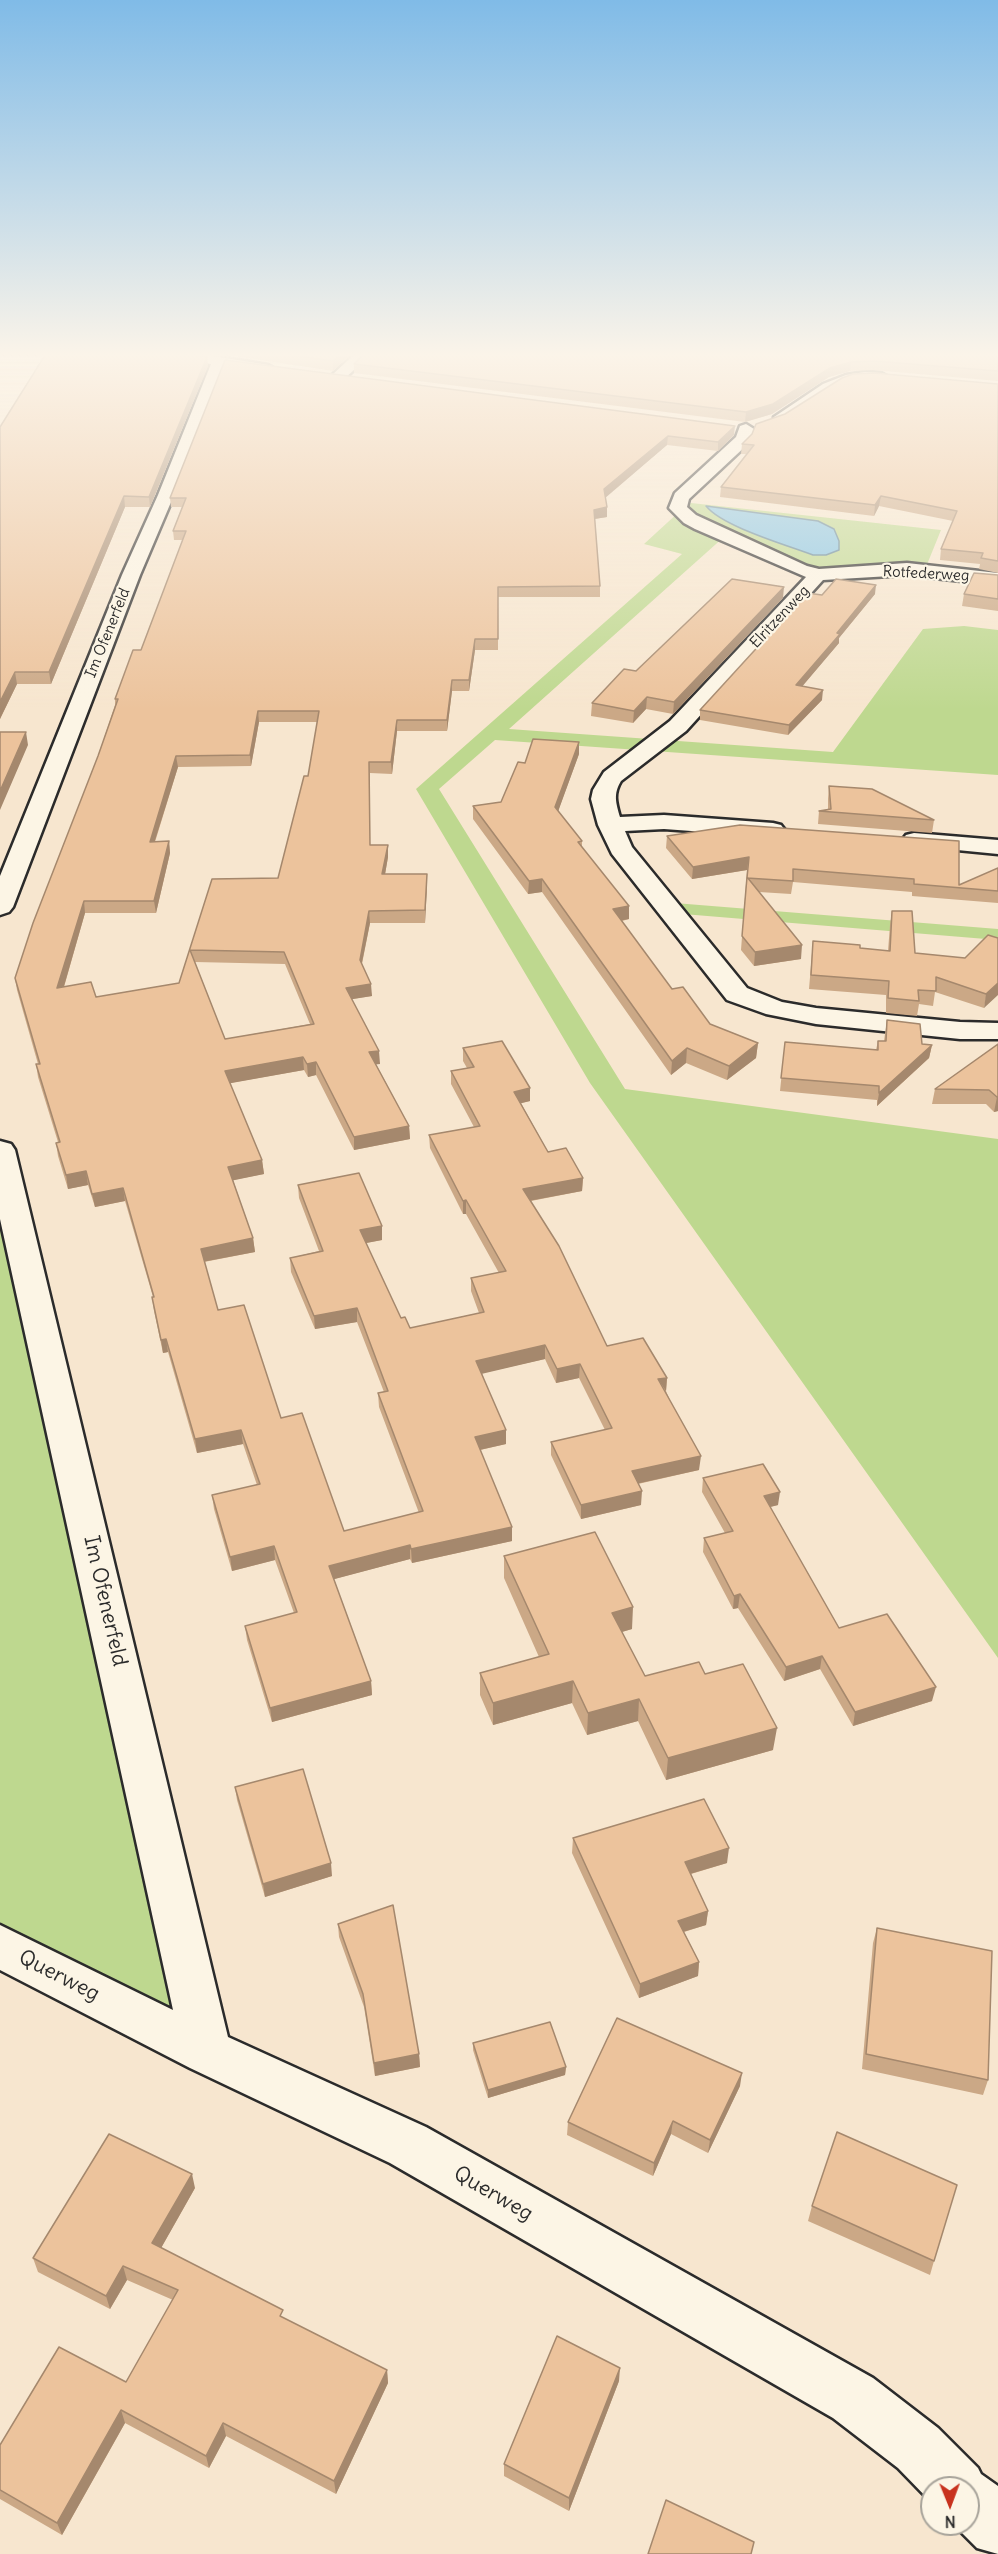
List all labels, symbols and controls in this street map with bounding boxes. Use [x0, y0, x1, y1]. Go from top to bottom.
street label: Rotfederweg [882, 563, 970, 585]
street label: Elritzenweg [747, 582, 813, 652]
street label: Im Ofenerfeld [82, 586, 134, 680]
street label: Im Ofenerfeld [78, 1533, 132, 1669]
street label: Querweg [14, 1945, 104, 2007]
street label: Querweg [449, 2161, 537, 2227]
north arrow [920, 2476, 980, 2536]
text: N [945, 2512, 956, 2532]

